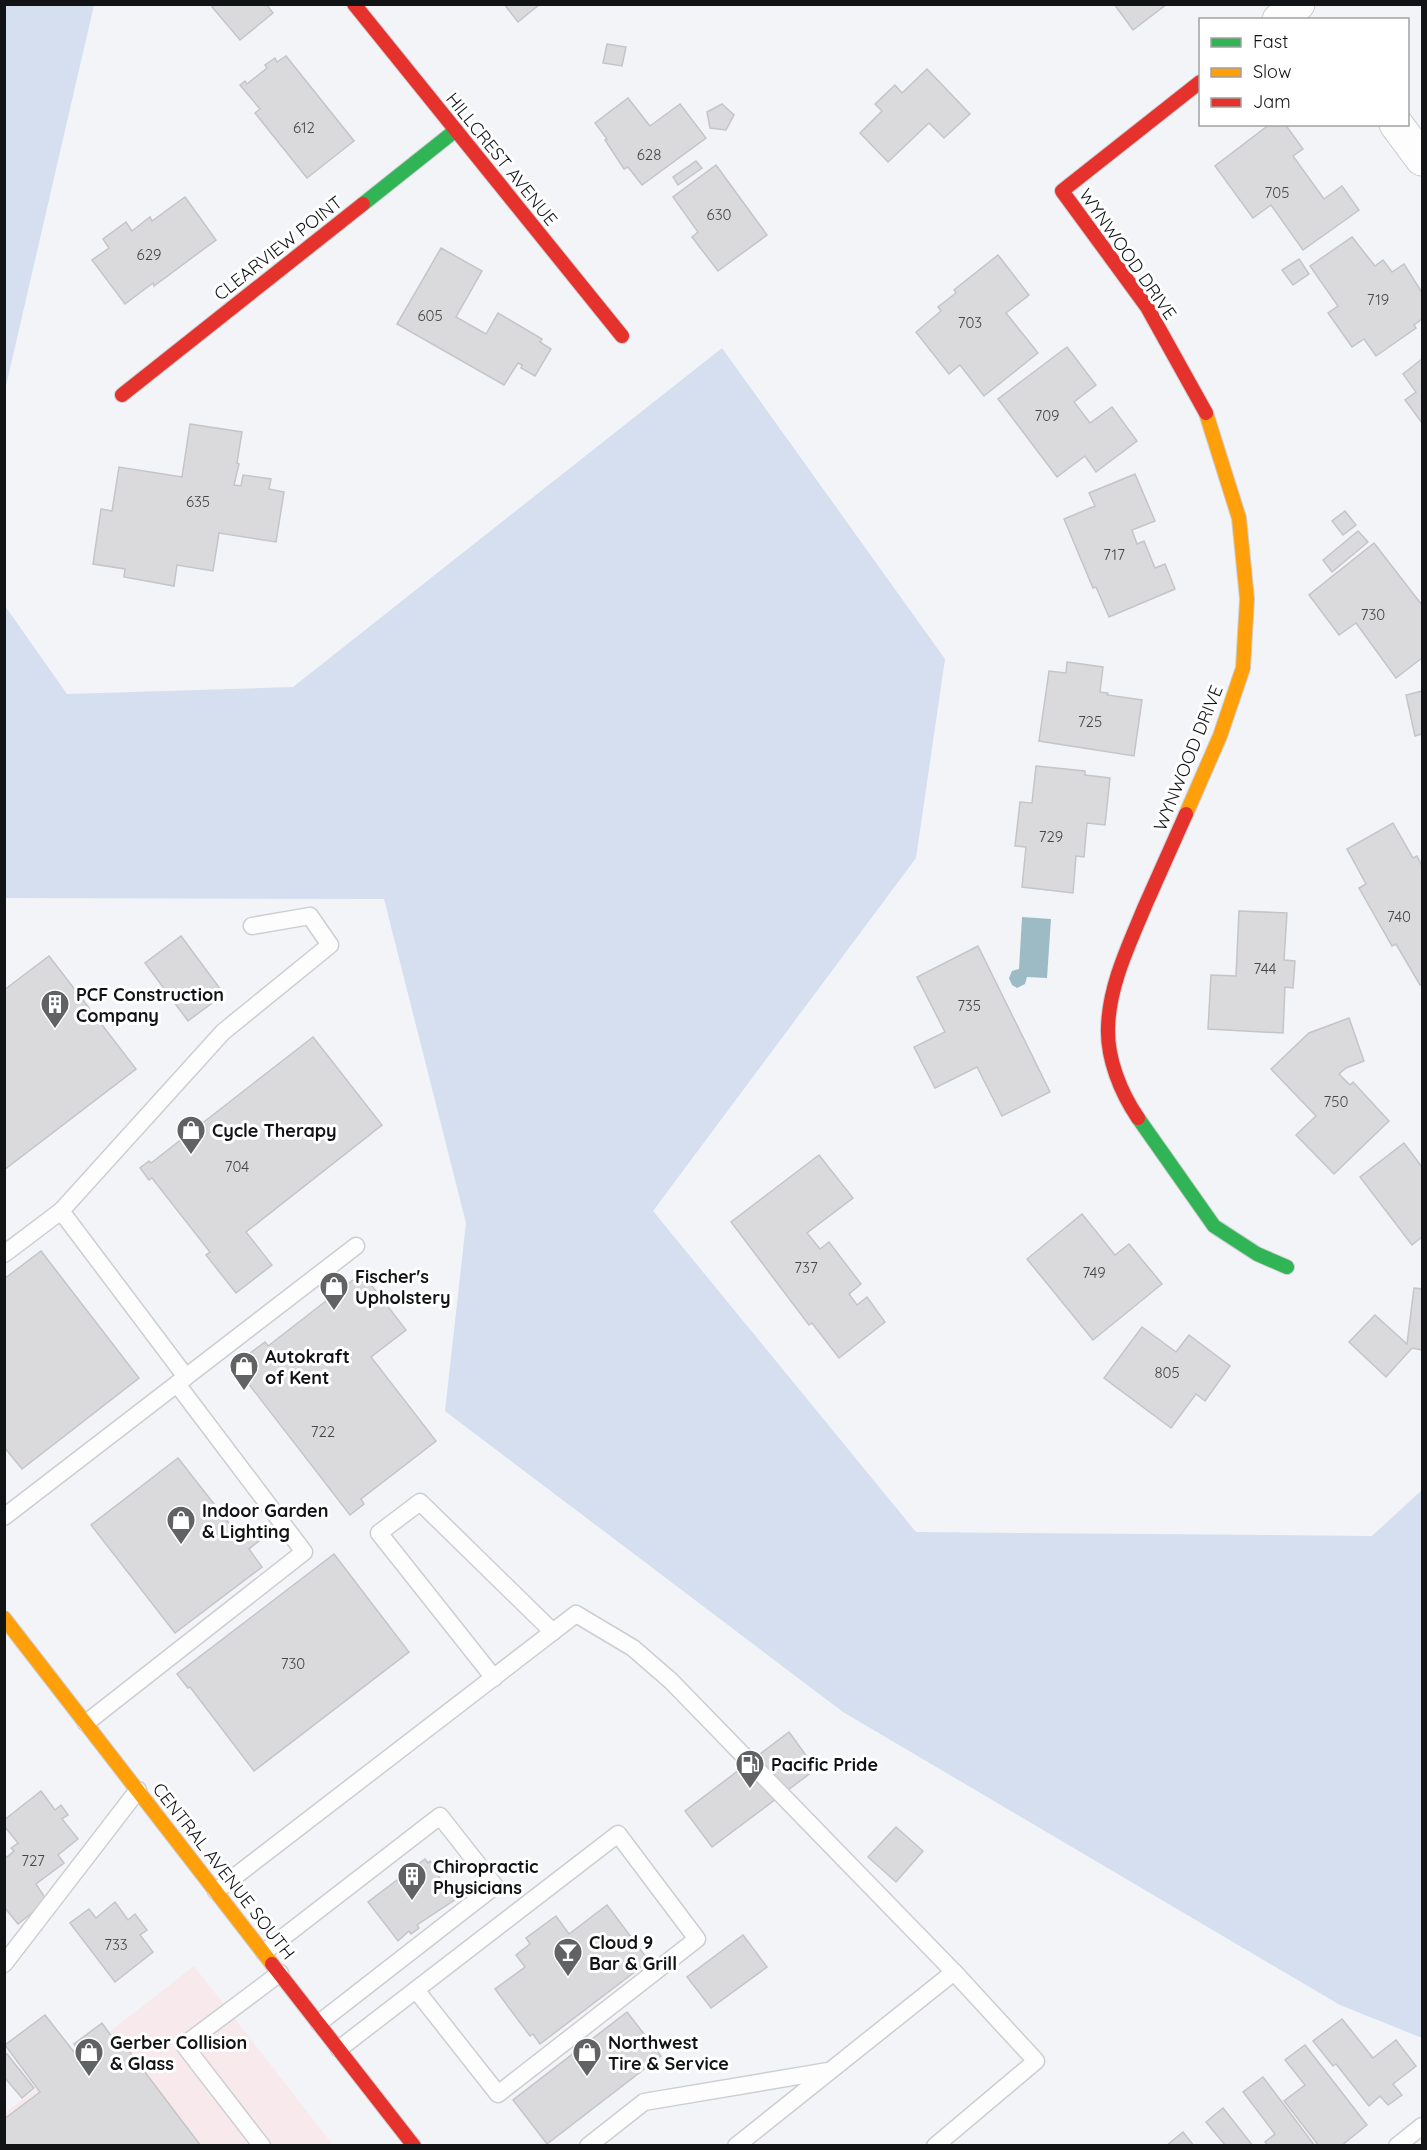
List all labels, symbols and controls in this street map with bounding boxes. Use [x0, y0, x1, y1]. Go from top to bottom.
legend [1199, 18, 1409, 126]
text: Fast [1253, 30, 1288, 53]
text: Slow [1253, 60, 1291, 83]
street label: HILLCREST AVENUE [441, 88, 563, 230]
text: Jam [1253, 90, 1291, 113]
house number: 612 [293, 118, 315, 137]
house number: 628 [637, 145, 661, 164]
house number: 705 [1265, 183, 1289, 202]
street label: WYNWOOD DRIVE [1074, 184, 1182, 324]
street label: CLEARVIEW POINT [209, 191, 347, 305]
house number: 630 [707, 205, 732, 224]
house number: 629 [137, 245, 161, 264]
house number: 719 [1367, 290, 1389, 309]
house number: 605 [417, 306, 443, 325]
house number: 703 [958, 313, 982, 332]
house number: 709 [1035, 406, 1060, 425]
house number: 635 [186, 492, 210, 511]
house number: 717 [1103, 545, 1125, 564]
house number: 730 [1361, 605, 1385, 624]
street label: WYNWOOD DRIVE [1148, 682, 1228, 834]
house number: 725 [1078, 712, 1102, 731]
house number: 729 [1039, 827, 1063, 846]
house number: 740 [1387, 907, 1411, 926]
house number: 744 [1254, 959, 1277, 978]
place label: PCF Construction Company [76, 983, 224, 1027]
building icon: PCF Construction Company [39, 988, 71, 1030]
house number: 735 [957, 996, 981, 1015]
house number: 750 [1324, 1092, 1348, 1111]
shop icon: Cycle Therapy [175, 1114, 207, 1156]
place label: Cycle Therapy [212, 1119, 337, 1142]
house number: 704 [225, 1157, 249, 1176]
house number: 737 [794, 1258, 818, 1277]
house number: 749 [1082, 1263, 1106, 1282]
place label: Fischer's Upholstery [355, 1265, 451, 1309]
shop icon: Fischer's Upholstery [318, 1270, 350, 1312]
place label: Autokraft of Kent [265, 1345, 350, 1389]
shop icon: Autokraft of Kent [228, 1350, 260, 1392]
house number: 805 [1154, 1363, 1180, 1382]
house number: 722 [311, 1422, 335, 1441]
place label: Indoor Garden & Lighting [202, 1499, 328, 1543]
shop icon: Indoor Garden & Lighting [165, 1504, 197, 1546]
house number: 730 [281, 1654, 305, 1673]
fuel station icon: Pacific Pride [734, 1748, 766, 1790]
place label: Pacific Pride [771, 1753, 878, 1776]
street label: CENTRAL AVENUE SOUTH [148, 1778, 300, 1964]
house number: 727 [21, 1851, 45, 1870]
place label: Chiropractic Physicians [433, 1855, 538, 1899]
building icon: Chiropractic Physicians [396, 1860, 428, 1902]
place label: Cloud 9 Bar & Grill [589, 1931, 677, 1975]
house number: 733 [104, 1935, 128, 1954]
bar icon: Cloud 9 Bar & Grill [552, 1936, 584, 1978]
place label: Gerber Collision & Glass [110, 2031, 247, 2075]
place label: Northwest Tire & Service [608, 2031, 729, 2075]
shop icon: Gerber Collision & Glass [73, 2036, 105, 2078]
shop icon: Northwest Tire & Service [571, 2036, 603, 2078]

